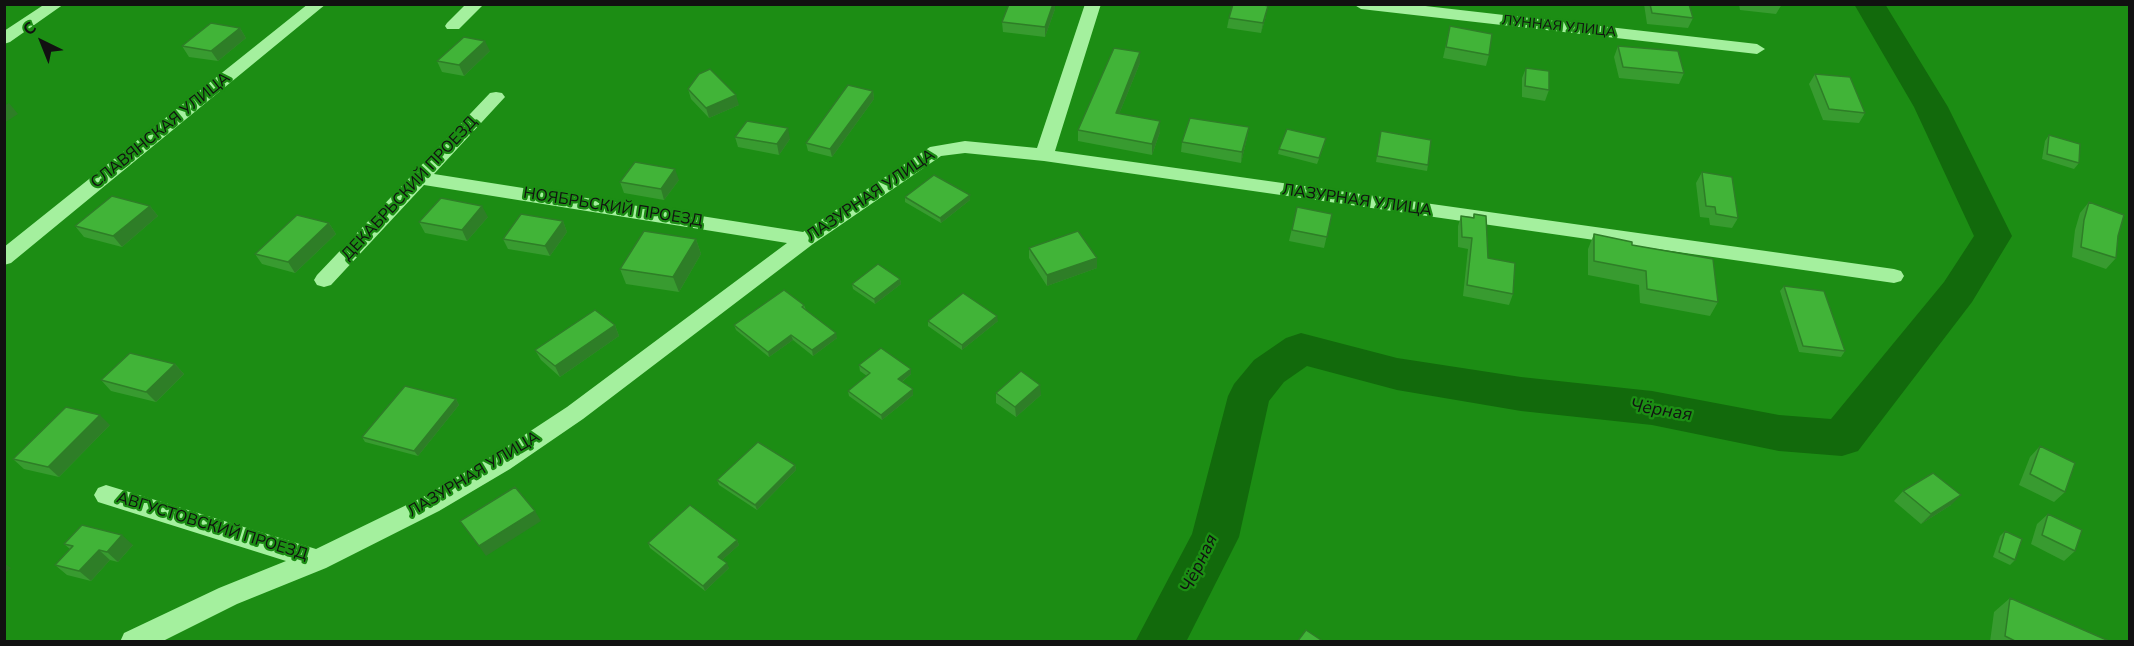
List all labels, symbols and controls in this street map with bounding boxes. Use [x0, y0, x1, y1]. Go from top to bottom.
north arrow [12, 12, 72, 72]
street label: ЛУННАЯ УЛИЦА [1501, 13, 1617, 41]
text: С [18, 17, 41, 41]
street label: СЛАВЯНСКАЯ УЛИЦА [88, 69, 234, 193]
street label: ДЕКАБРЬСКИЙ ПРОЕЗД [338, 113, 482, 265]
street label: ЛАЗУРНАЯ УЛИЦА [803, 146, 939, 246]
street label: ЛАЗУРНАЯ УЛИЦА [1281, 181, 1433, 221]
street label: НОЯБРЬСКИЙ ПРОЕЗД [522, 184, 704, 232]
water label: Чёрная [1628, 395, 1694, 427]
street label: ЛАЗУРНАЯ УЛИЦА [404, 428, 544, 522]
street label: АВГУСТОВСКИЙ ПРОЕЗД [114, 489, 310, 565]
water label: Чёрная [1177, 531, 1223, 597]

